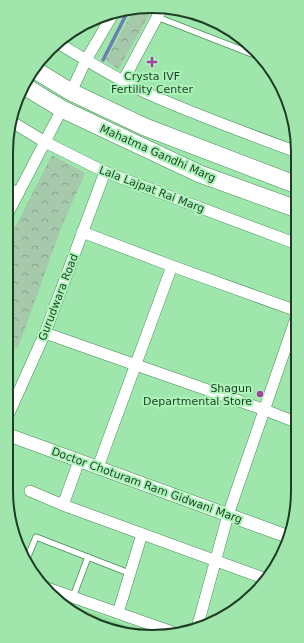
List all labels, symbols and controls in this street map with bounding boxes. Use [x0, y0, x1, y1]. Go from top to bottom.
marker: Crysta IVF Fertility Center [146, 56, 158, 68]
place label: Crysta IVF Fertility Center [111, 70, 193, 96]
street label: Mahatma Gandhi Marg [98, 122, 218, 185]
street label: Lala Lajpat Rai Marg [97, 163, 206, 216]
street label: Gurudwara Road [36, 252, 81, 342]
place label: Shagun Departmental Store [143, 382, 252, 408]
marker: Shagun Departmental Store [255, 389, 265, 399]
street label: Doctor Choturam Ram Gidwani Marg [50, 445, 244, 526]

